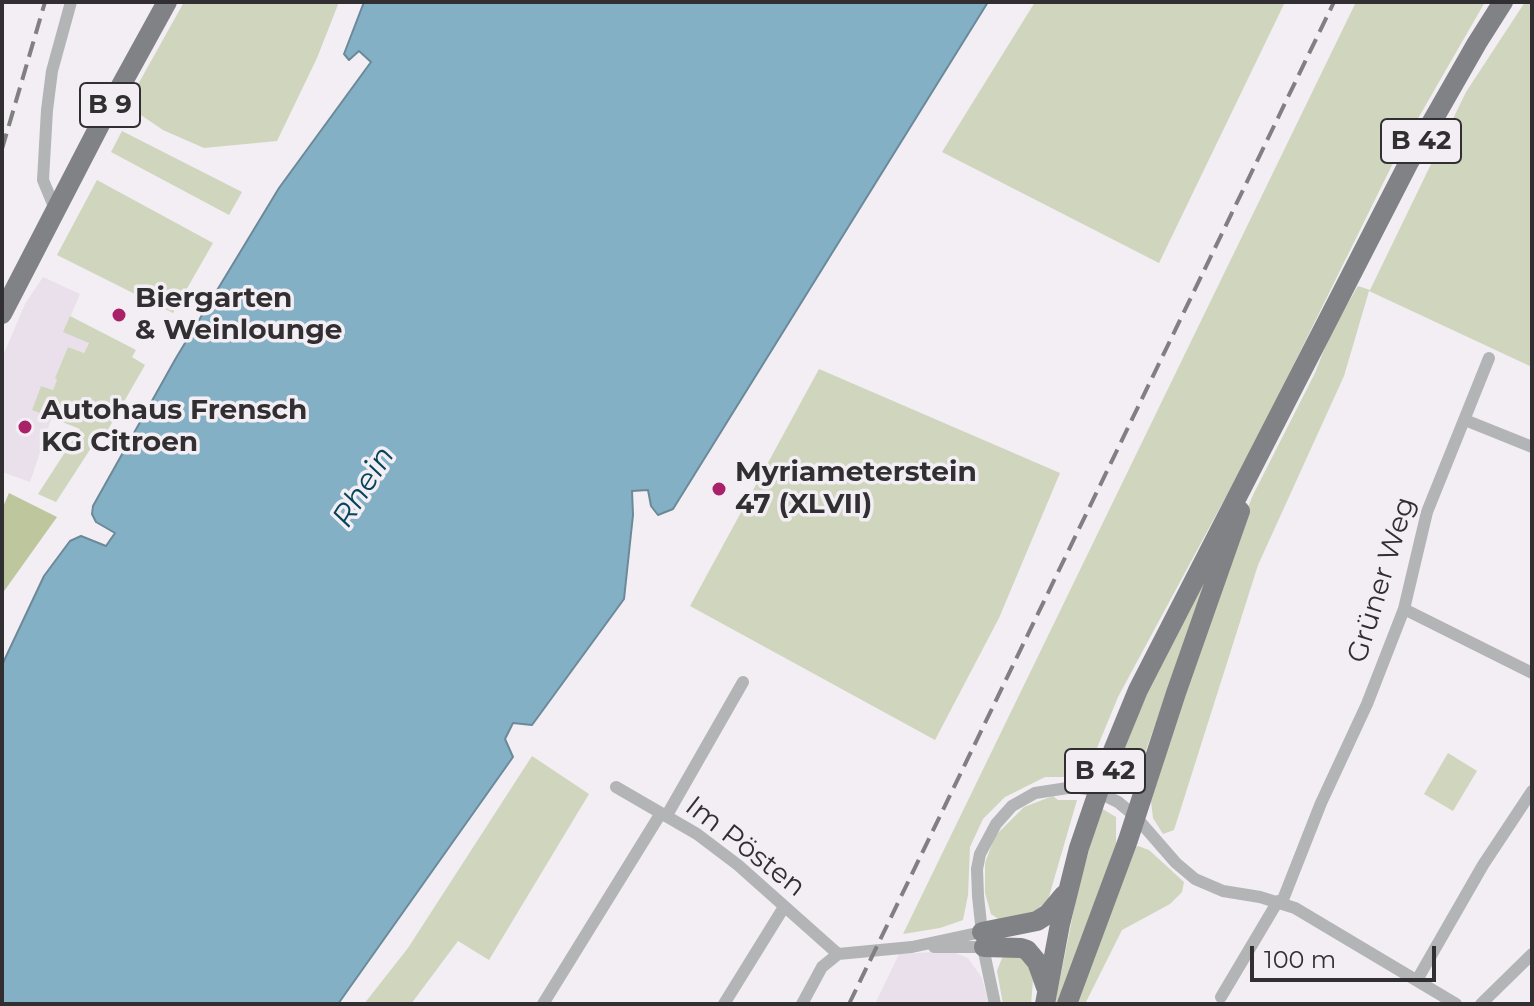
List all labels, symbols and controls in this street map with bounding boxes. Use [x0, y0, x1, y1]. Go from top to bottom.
road number: B 9 [80, 83, 140, 127]
road number: B 42 [1381, 119, 1461, 163]
place label: Biergarten & Weinlounge [135, 282, 343, 348]
marker: Biergarten & Weinlounge [110, 306, 128, 324]
place label: Autohaus Frensch KG Citroen [41, 394, 307, 460]
marker: Autohaus Frensch KG Citroen [16, 418, 34, 436]
water label: Rhein [325, 440, 403, 534]
place label: Myriameterstein 47 (XLVII) [735, 456, 977, 522]
marker: Myriameterstein 47 (XLVII) [710, 480, 728, 498]
street label: Grüner Weg [1341, 493, 1423, 667]
road number: B 42 [1065, 749, 1145, 793]
street label: Im Pösten [678, 790, 812, 904]
scale bar [1254, 930, 1440, 980]
text: 100 m [1264, 945, 1336, 974]

